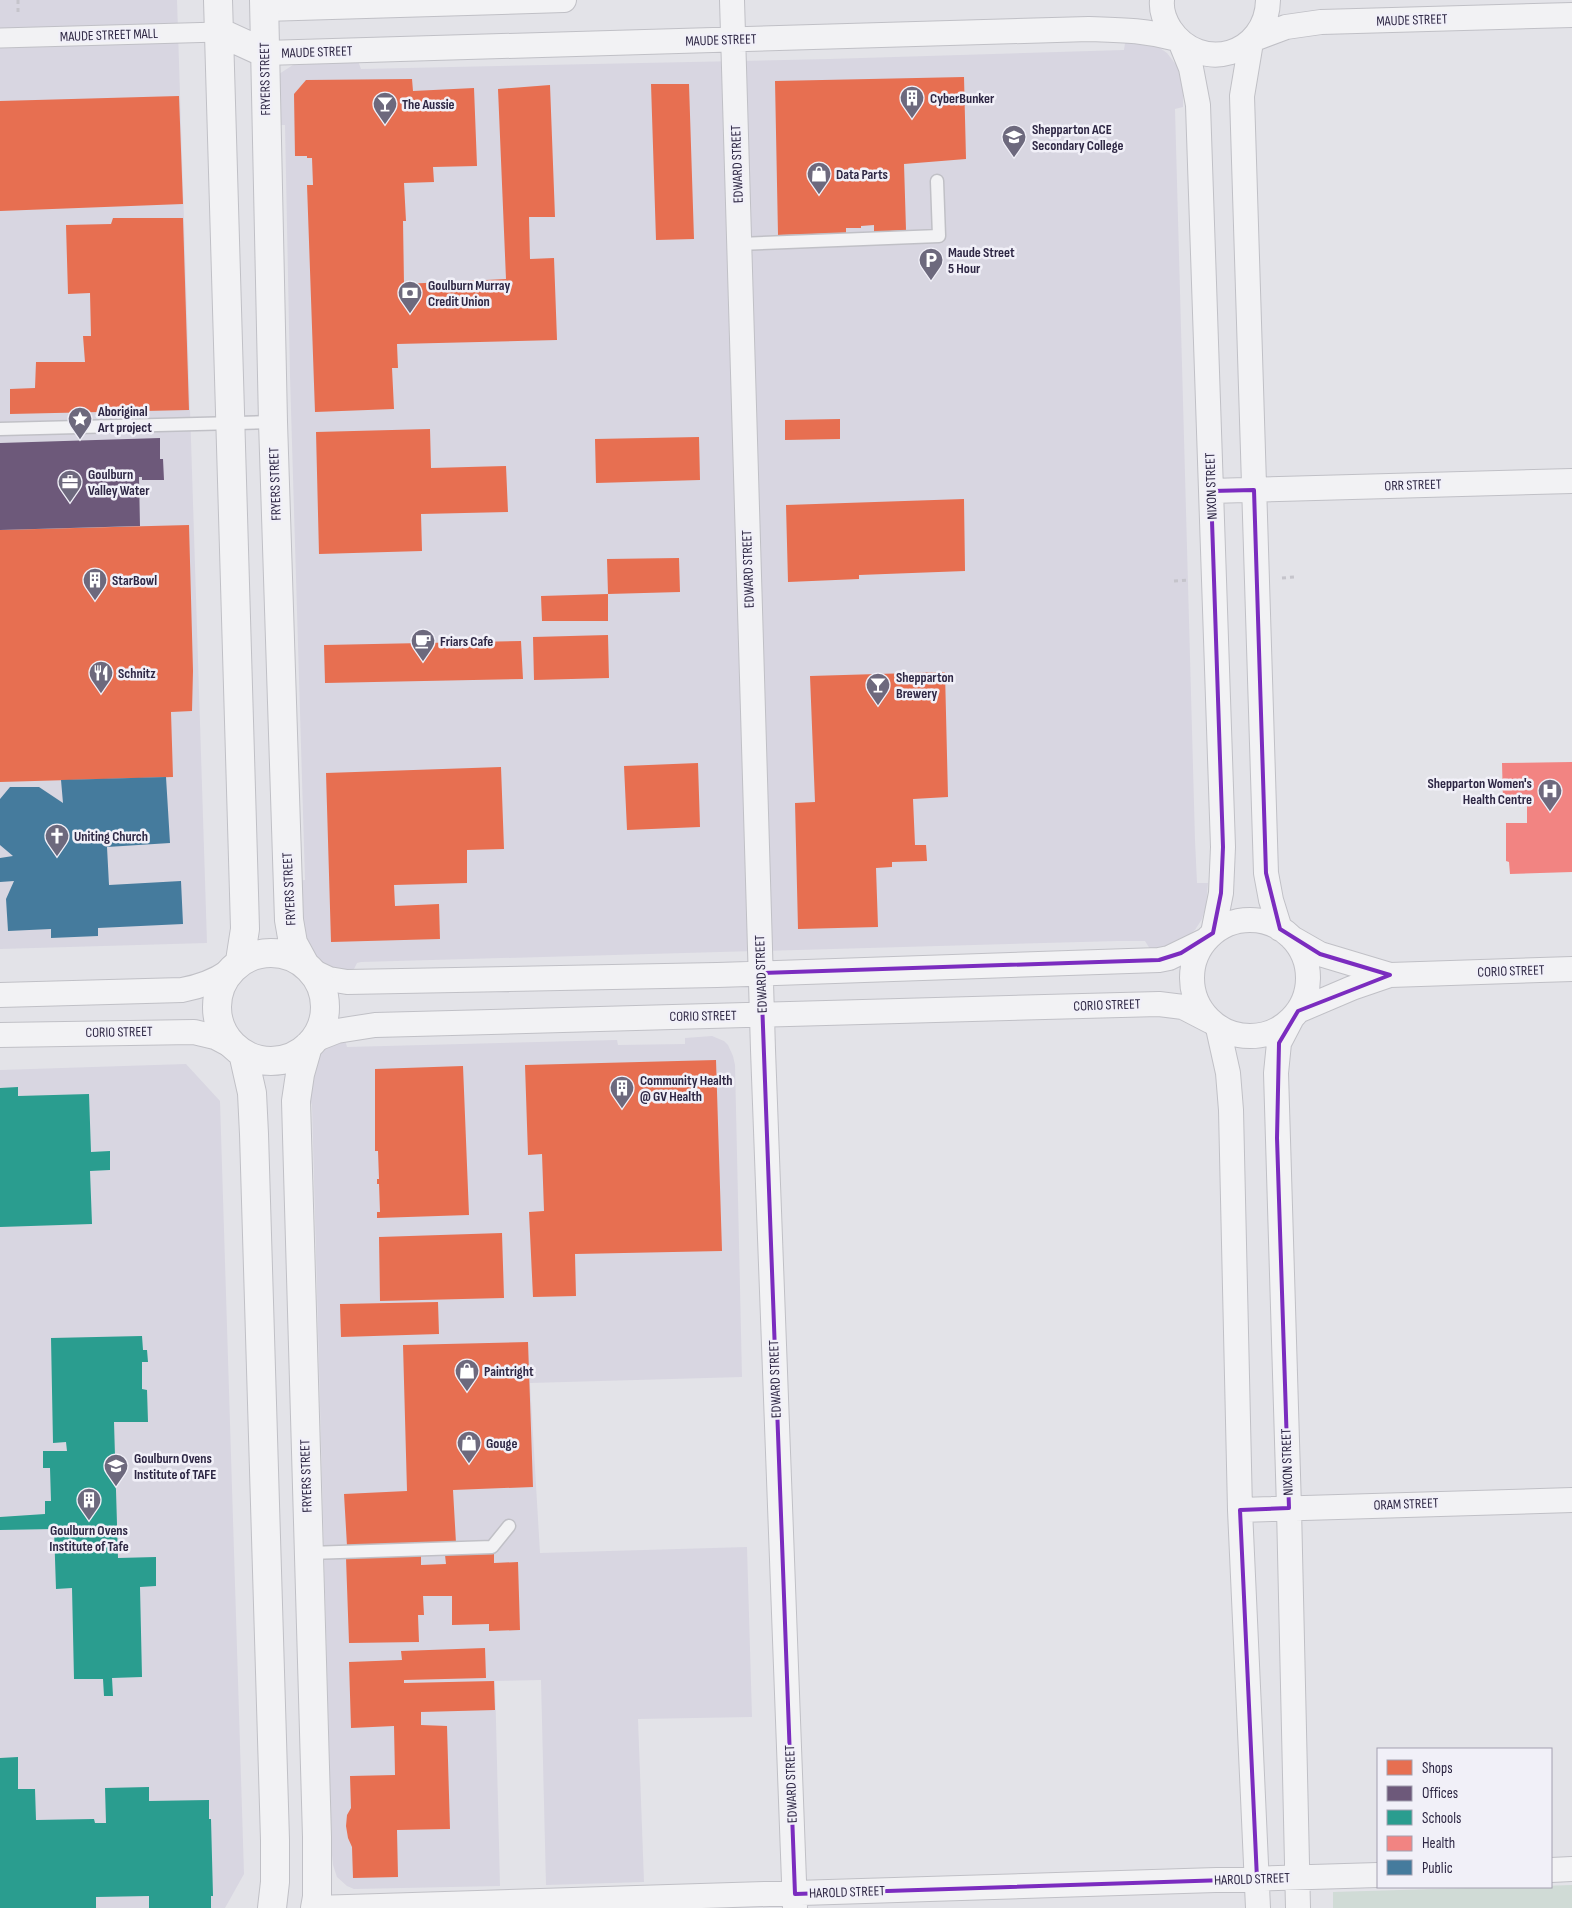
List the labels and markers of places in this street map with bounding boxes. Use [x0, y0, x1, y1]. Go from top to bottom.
building icon: CyberBunker [899, 85, 925, 119]
place label: CyberBunker [930, 90, 995, 107]
bar icon: The Aussie [372, 91, 398, 125]
place label: The Aussie [402, 96, 455, 113]
place label: Shepparton ACE Secondary College [1032, 121, 1123, 154]
school or university icon: Shepparton ACE Secondary College [1001, 124, 1027, 158]
shop icon: Data Parts [806, 161, 832, 195]
place label: Data Parts [836, 166, 888, 183]
place label: Maude Street 5 Hour [948, 244, 1015, 277]
parking icon: Maude Street 5 Hour [918, 247, 944, 281]
place label: Goulburn Murray Credit Union [428, 277, 510, 310]
bank icon: Goulburn Murray Credit Union [397, 280, 423, 314]
place label: Aboriginal Art project [97, 403, 152, 436]
place icon: Aboriginal Art project [67, 406, 93, 440]
place label: Goulburn Valley Water [88, 466, 150, 499]
office icon: Goulburn Valley Water [57, 469, 83, 503]
building icon: StarBowl [82, 567, 108, 601]
place label: StarBowl [112, 572, 157, 589]
cafe icon: Friars Cafe [410, 628, 436, 662]
place label: Friars Cafe [440, 633, 493, 650]
restaurant icon: Schnitz [88, 660, 114, 694]
place label: Schnitz [118, 665, 156, 682]
place label: Shepparton Brewery [896, 669, 954, 702]
bar icon: Shepparton Brewery [865, 672, 891, 706]
place label: Shepparton Women's Health Centre [1427, 775, 1532, 808]
hospital icon: Shepparton Women's Health Centre [1537, 778, 1563, 812]
church icon: Uniting Church [44, 823, 70, 857]
place label: Uniting Church [74, 828, 148, 845]
place label: Community Health @ GV Health [640, 1072, 733, 1105]
building icon: Community Health @ GV Health [609, 1075, 635, 1109]
shop icon: Paintright [454, 1358, 480, 1392]
place label: Paintright [484, 1363, 534, 1380]
shop icon: Gouge [456, 1430, 482, 1464]
place label: Gouge [486, 1435, 517, 1452]
place label: Goulburn Ovens Institute of TAFE [134, 1450, 216, 1483]
school or university icon: Goulburn Ovens Institute of TAFE [103, 1453, 129, 1487]
building icon: Goulburn Ovens Institute of Tafe [76, 1487, 102, 1521]
place label: Goulburn Ovens Institute of Tafe [49, 1522, 129, 1555]

